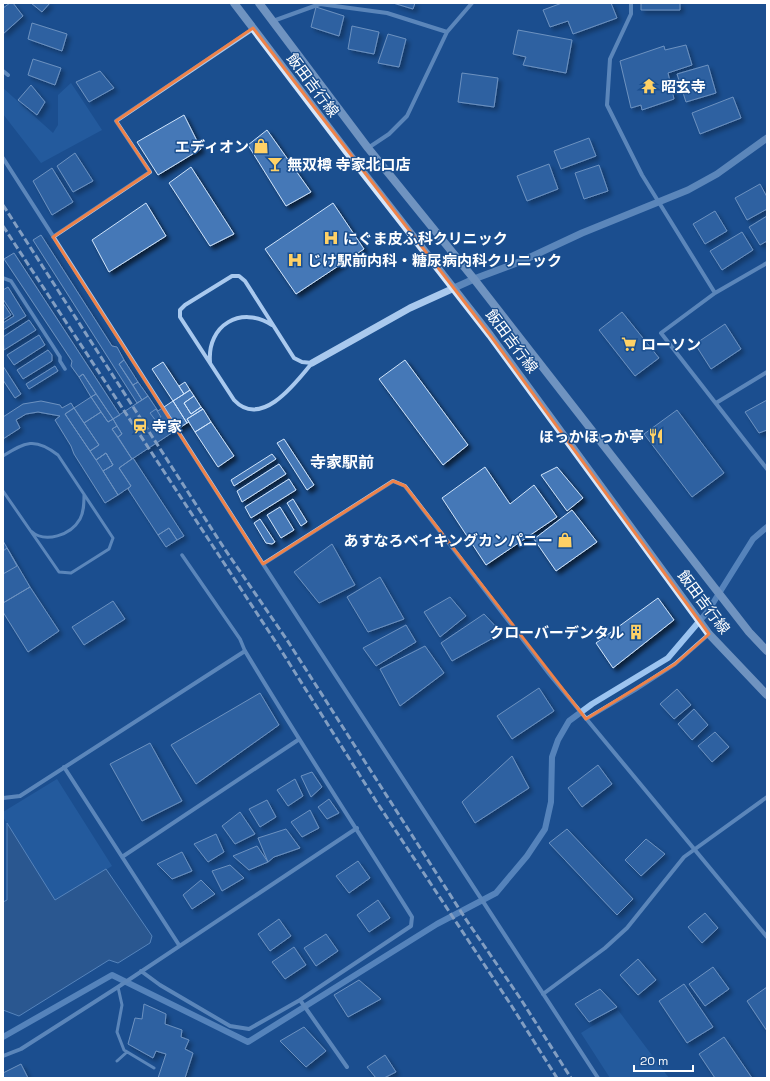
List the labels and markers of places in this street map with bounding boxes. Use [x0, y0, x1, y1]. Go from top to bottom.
temple icon: 昭玄寺 [640, 77, 658, 95]
place label: 昭玄寺 [661, 77, 706, 96]
place label: エディオン [175, 137, 249, 156]
shop icon: エディオン [252, 137, 270, 155]
bar icon: 無双樽 寺家北口店 [266, 155, 284, 173]
place label: 無双樽 寺家北口店 [287, 155, 411, 174]
hospital icon: にぐま皮ふ科クリニック [322, 229, 340, 247]
place label: にぐま皮ふ科クリニック [343, 229, 508, 248]
hospital icon: じけ駅前内科・糖尿病内科クリニック [286, 251, 304, 269]
place label: じけ駅前内科・糖尿病内科クリニック [307, 251, 562, 270]
supermarket icon: ローソン [620, 335, 638, 353]
place label: ローソン [641, 335, 701, 354]
station icon: 寺家 [131, 417, 149, 435]
place label: 寺家 [152, 417, 182, 436]
place label: ほっかほっか亭 [539, 427, 644, 446]
restaurant icon: ほっかほっか亭 [647, 427, 665, 445]
place label: あすなろベイキングカンパニー [343, 531, 553, 550]
shop icon: あすなろベイキングカンパニー [556, 531, 574, 549]
place label: クローバーデンタル [489, 623, 624, 642]
building icon: クローバーデンタル [627, 623, 645, 641]

